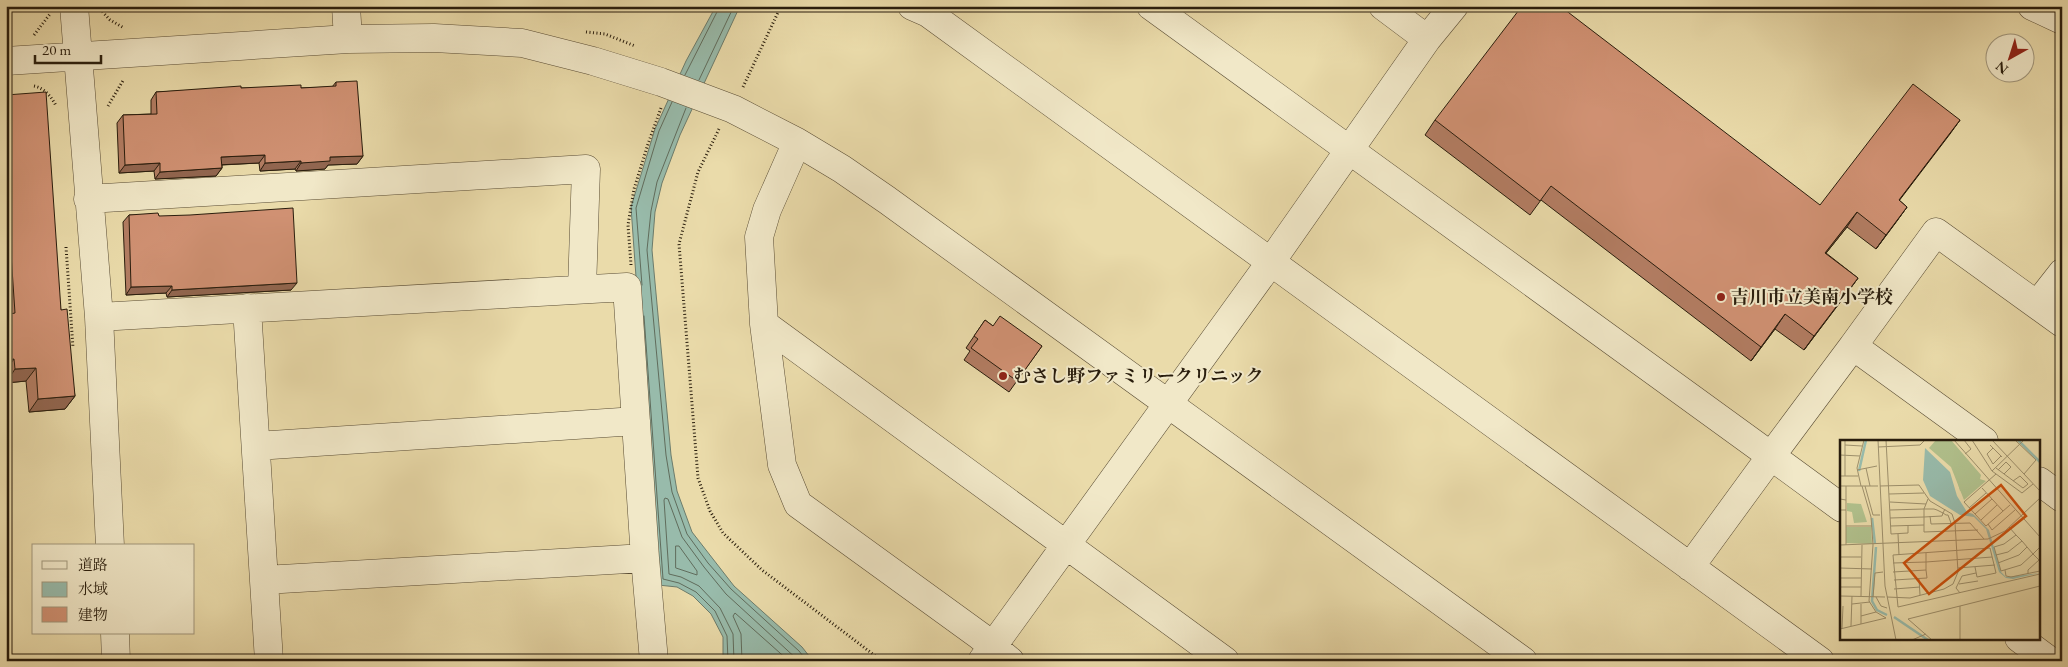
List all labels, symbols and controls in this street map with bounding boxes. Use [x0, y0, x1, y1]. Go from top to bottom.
scale bar [35, 32, 101, 64]
north arrow [1986, 32, 2036, 82]
text: 20 m [42, 40, 71, 59]
text: N [1991, 57, 2012, 79]
place label: 吉川市立美南小学校 [1731, 285, 1893, 308]
marker: 吉川市立美南小学校 [1715, 291, 1727, 303]
place label: むさし野ファミリークリニック [1013, 364, 1264, 387]
marker: むさし野ファミリークリニック [997, 370, 1009, 382]
inset map [1840, 440, 2040, 640]
legend [32, 544, 195, 634]
text: 道路 [78, 555, 108, 574]
text: 水域 [78, 579, 108, 598]
text: 建物 [78, 605, 108, 624]

